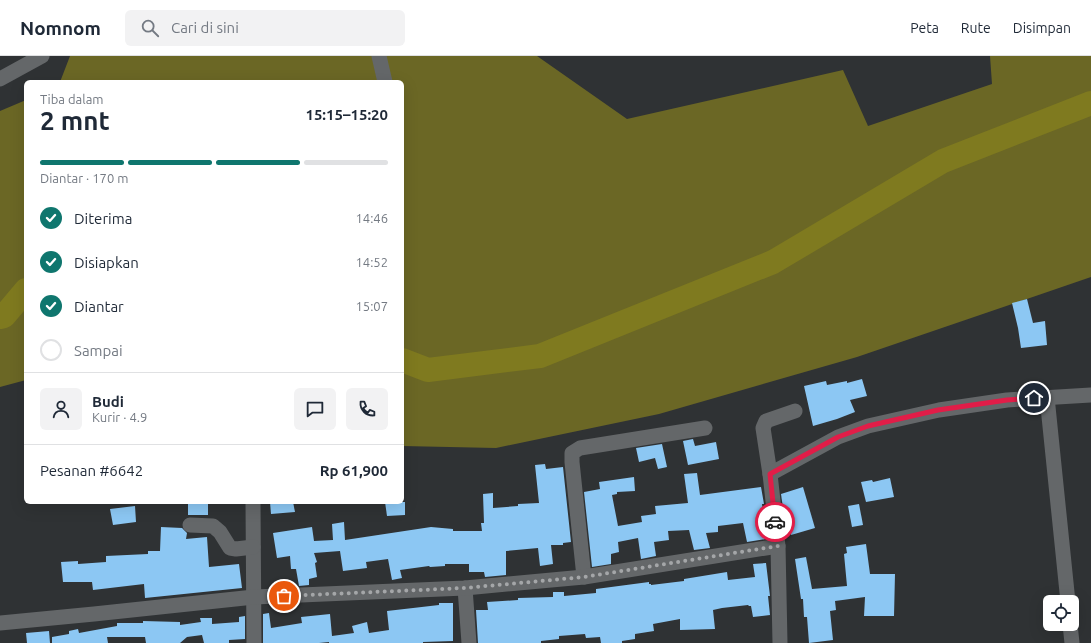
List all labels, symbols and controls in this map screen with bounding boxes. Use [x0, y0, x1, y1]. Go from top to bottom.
search box [125, 10, 405, 46]
text: Nomnom [20, 17, 101, 39]
icon: search [139, 17, 161, 39]
text: Cari di sini [171, 19, 239, 36]
text: Peta [910, 20, 939, 36]
text: Rute [961, 20, 991, 36]
text: Disimpan [1013, 20, 1071, 36]
text: Tiba dalam [40, 92, 104, 106]
text: 2 mnt [40, 106, 110, 135]
text: 15:15–15:20 [305, 106, 388, 123]
text: Diantar · 170 m [40, 171, 128, 185]
icon: check [40, 207, 62, 229]
text: Diterima [74, 210, 132, 227]
text: 14:46 [355, 211, 388, 225]
icon: check [40, 251, 62, 273]
text: Disiapkan [74, 254, 139, 271]
text: 14:52 [355, 255, 388, 269]
icon: check [40, 295, 62, 317]
text: Diantar [74, 298, 124, 315]
text: 15:07 [355, 299, 388, 313]
text: Sampai [74, 342, 123, 359]
pin [1017, 381, 1051, 415]
icon: home [1023, 387, 1045, 409]
button: person [40, 388, 82, 430]
button: chat [294, 388, 336, 430]
button: phone [346, 388, 388, 430]
text: Budi [92, 393, 124, 410]
text: Kurir · 4.9 [92, 410, 147, 424]
text: Pesanan #6642 [40, 462, 143, 479]
text: Rp 61,900 [320, 462, 388, 479]
courier [755, 502, 795, 542]
icon: car [764, 511, 786, 533]
pin [267, 579, 301, 613]
icon: bag [273, 585, 295, 607]
map controls [1043, 595, 1079, 631]
button: locate [1043, 595, 1079, 631]

